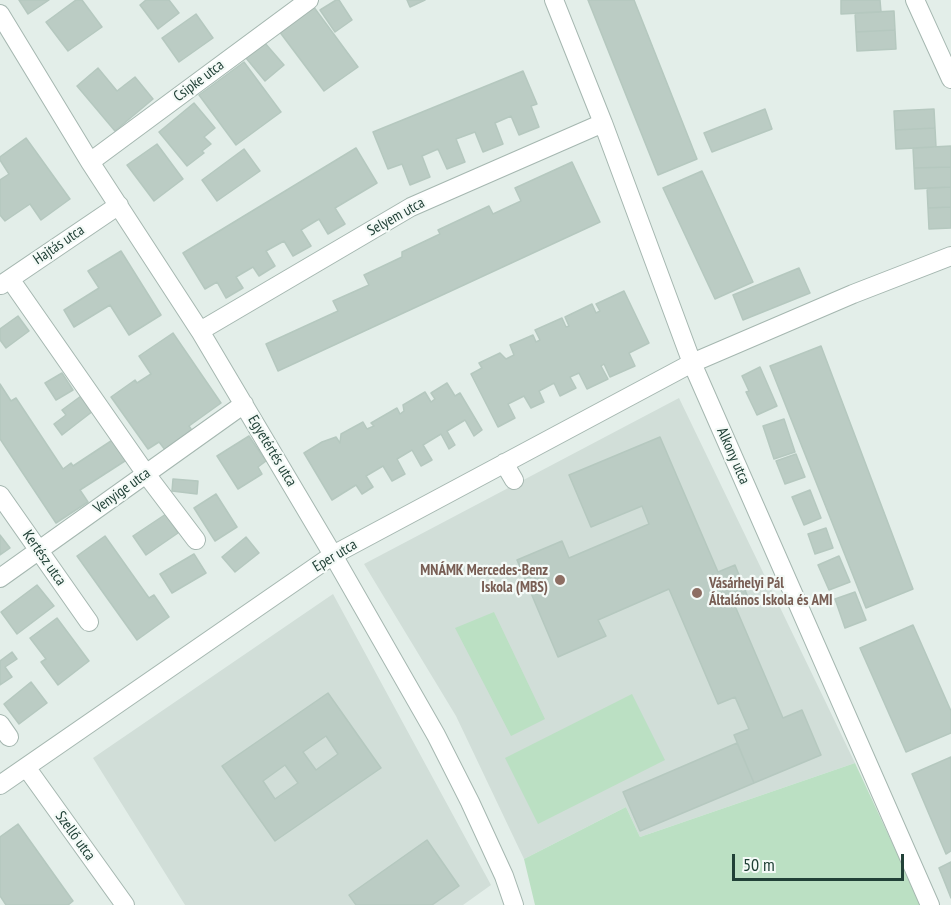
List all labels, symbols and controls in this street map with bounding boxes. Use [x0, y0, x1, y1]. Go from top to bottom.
street label: Csipke utca [170, 56, 228, 106]
street label: Selyem utca [364, 194, 428, 240]
street label: Hajtás utca [30, 221, 88, 269]
street label: Egyetértés utca [244, 412, 300, 490]
street label: Alkony utca [713, 425, 753, 487]
street label: Venyige utca [90, 464, 154, 518]
street label: Kertész utca [19, 527, 69, 589]
street label: Eper utca [310, 536, 360, 576]
place label: MNÁMK Mercedes-Benz Iskola (MBS) [420, 562, 548, 597]
marker: MNÁMK Mercedes-Benz Iskola (MBS) [553, 573, 567, 587]
place label: Vásárhelyi Pál Általános Iskola és AMI [709, 575, 833, 610]
marker: Vásárhelyi Pál Általános Iskola és AMI [690, 586, 704, 600]
street label: Szellő utca [51, 808, 99, 864]
scale bar [735, 842, 908, 880]
text: 50 m [743, 853, 775, 876]

